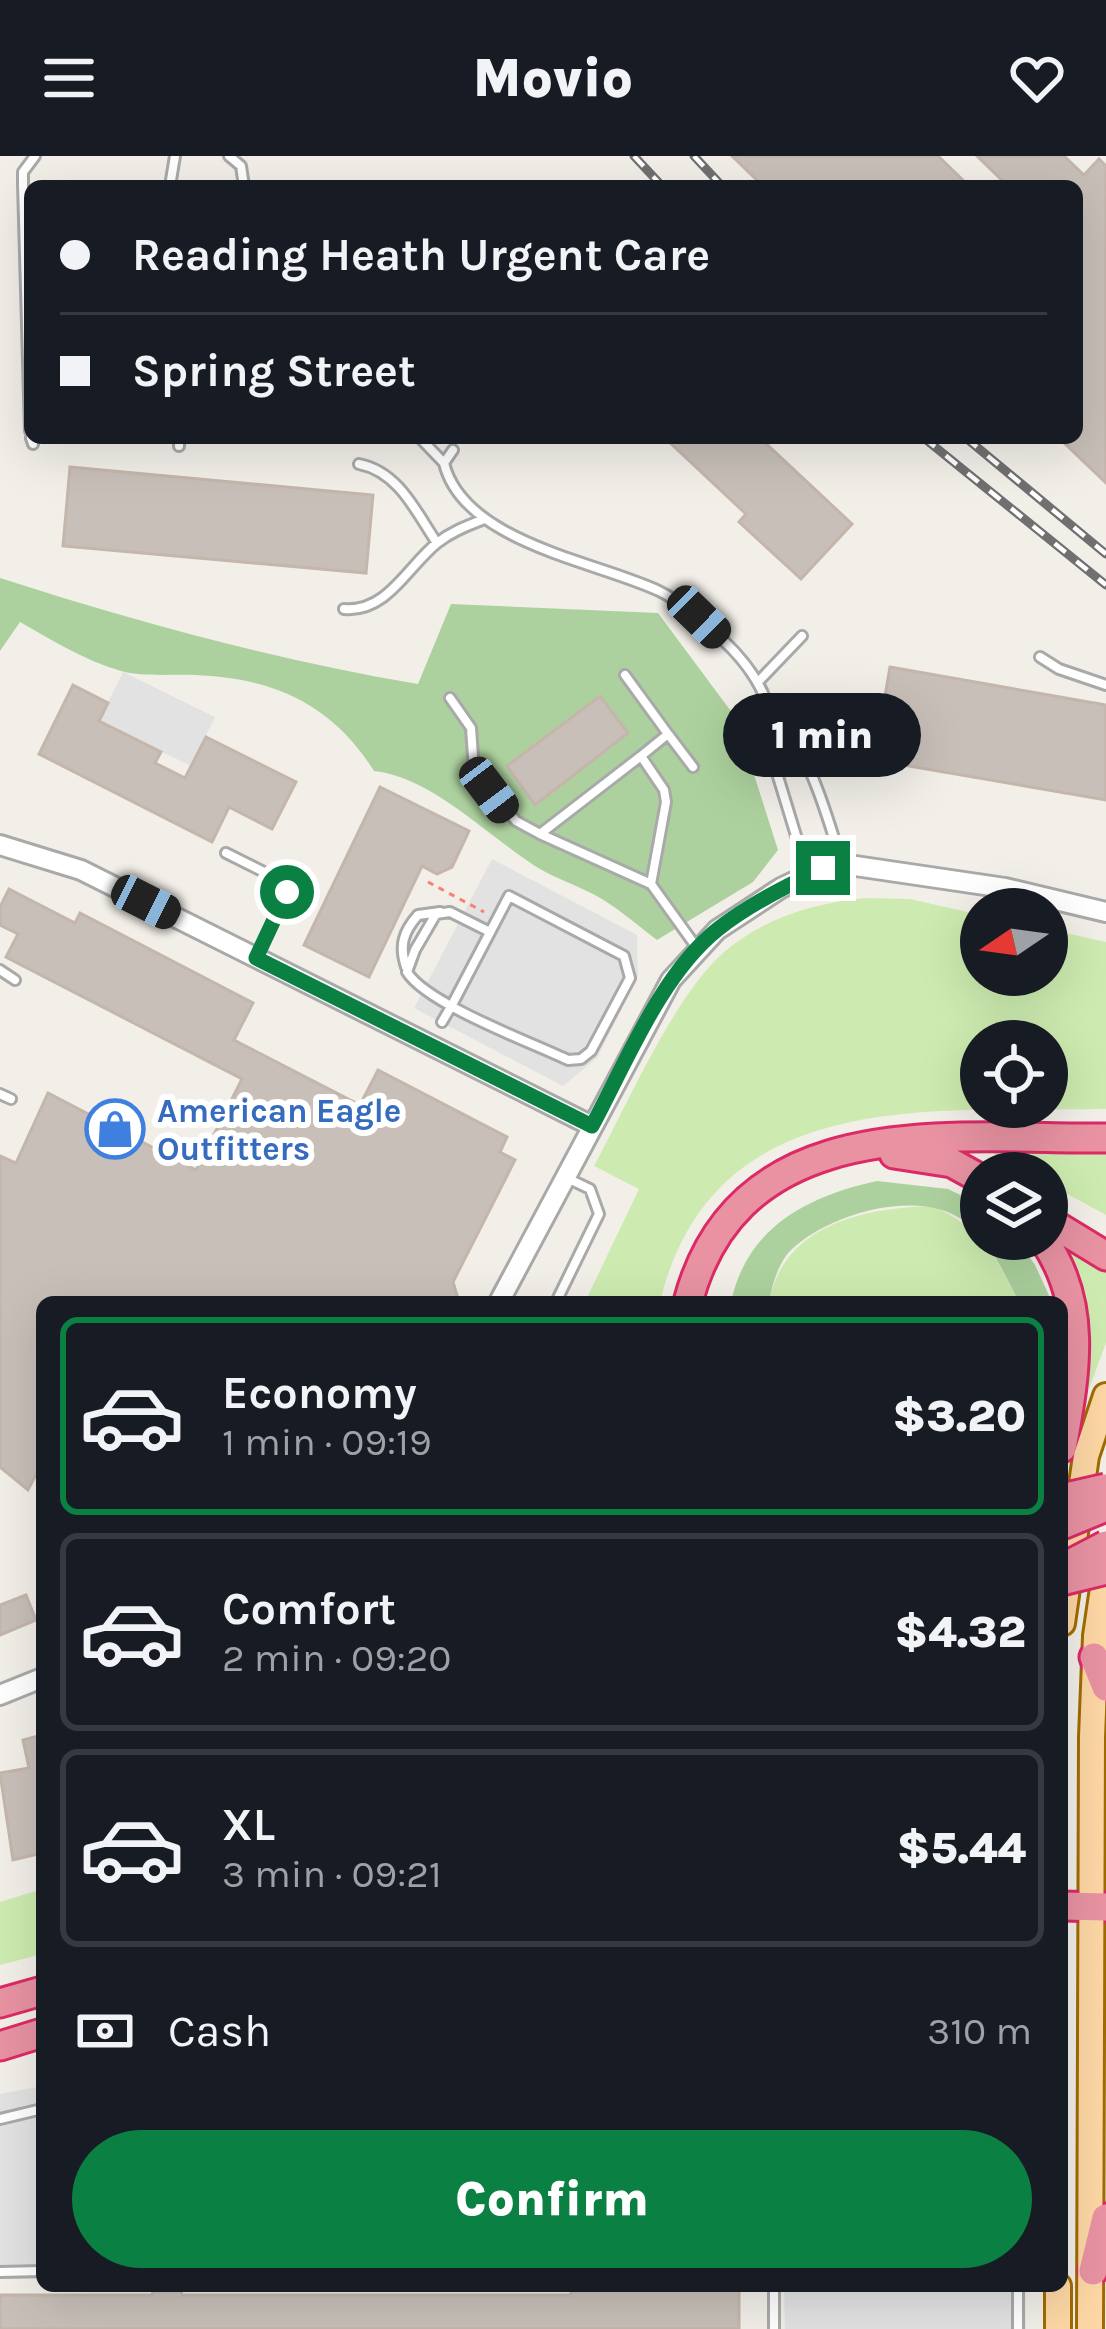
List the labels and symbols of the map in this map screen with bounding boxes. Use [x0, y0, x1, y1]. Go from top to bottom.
car [661, 579, 737, 655]
callout: 1 min [724, 694, 922, 778]
car [453, 750, 525, 830]
route end [796, 841, 850, 895]
route start [260, 865, 314, 919]
car [106, 870, 186, 934]
north arrow [960, 888, 1068, 996]
place label: American Eagle Outfitters [157, 1092, 401, 1168]
shop icon: American Eagle Outfitters [84, 1098, 146, 1160]

